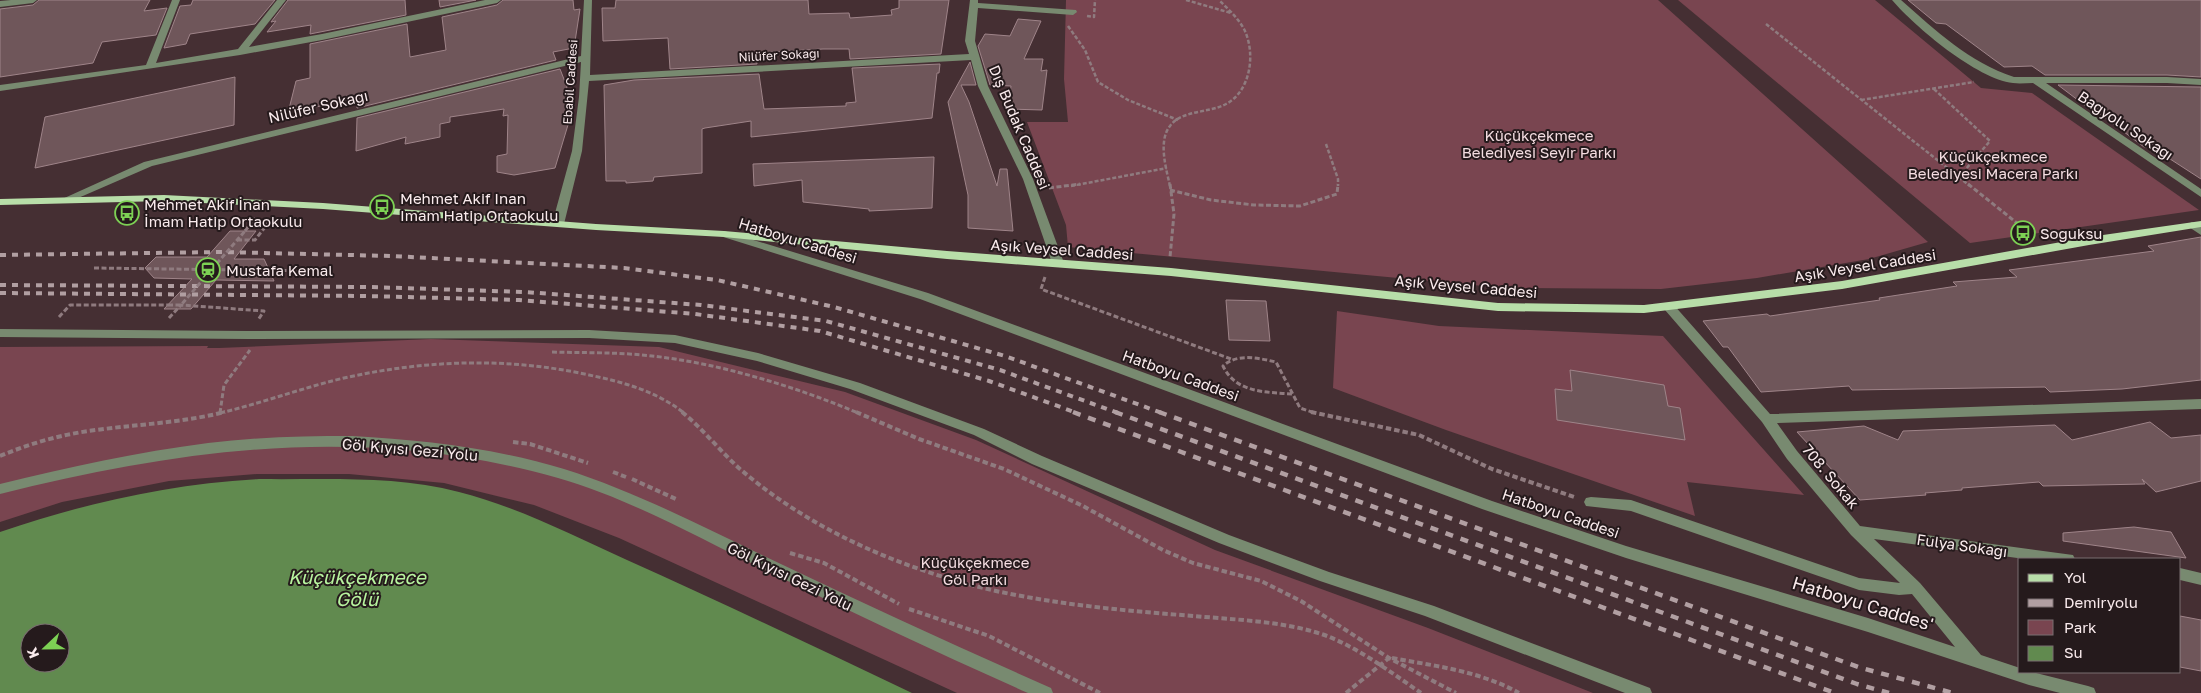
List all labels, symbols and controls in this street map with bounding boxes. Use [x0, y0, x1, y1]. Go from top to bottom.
street label: Ebabil Caddesi [560, 39, 580, 125]
street label: Nilüfer Sokağı [738, 45, 820, 65]
street label: Dış Budak Caddesi [986, 62, 1054, 192]
street label: Nilüfer Sokağı [266, 86, 370, 126]
street label: Bağyolu Sokağı [2075, 86, 2177, 164]
park label: Küçükçekmece Belediyesi Seyir Parkı [1462, 126, 1616, 161]
park label: Küçükçekmece Belediyesi Macera Parkı [1908, 147, 2078, 182]
place label: Mehmet Akif Inan Imam Hatip Ortaokulu [400, 189, 558, 224]
bus stop icon: Mehmet Akif Inan Imam Hatip Ortaokulu [369, 194, 395, 220]
place label: Mehmet Akif İnan İmam Hatip Ortaokulu [144, 195, 302, 230]
bus stop icon: Mehmet Akif İnan İmam Hatip Ortaokulu [114, 200, 140, 226]
street label: Hatboyu Caddesi [737, 213, 859, 267]
bus stop icon: Soğuksu [2010, 220, 2036, 246]
place label: Soğuksu [2040, 224, 2102, 242]
street label: Aşık Veysel Caddesi [990, 235, 1134, 263]
street label: Aşık Veysel Caddesi [1793, 245, 1937, 285]
station icon: Mustafa Kemal [195, 257, 221, 283]
place label: Mustafa Kemal [226, 261, 333, 279]
street label: Aşık Veysel Caddesi [1394, 271, 1538, 301]
street label: Hatboyu Caddesi [1120, 346, 1242, 404]
street label: Göl Kıyısı Gezi Yolu [341, 434, 479, 464]
street label: 708. Sokak [1799, 440, 1863, 512]
street label: Hatboyu Caddesi [1500, 485, 1622, 541]
street label: Fulya Sokağı [1916, 530, 2008, 560]
street label: Göl Kıyısı Gezi Yolu [725, 538, 855, 614]
park label: Küçükçekmece Göl Parkı [921, 553, 1030, 588]
legend [2018, 558, 2181, 673]
water label: Küçükçekmece Gölü [288, 565, 428, 610]
text: Yol [2064, 568, 2086, 586]
street label: Hatboyu Caddes' [1790, 571, 1936, 635]
text: Demiryolu [2064, 593, 2138, 611]
text: Park [2064, 618, 2097, 636]
north arrow [20, 623, 70, 673]
text: Su [2064, 643, 2083, 661]
text: K [23, 645, 42, 661]

